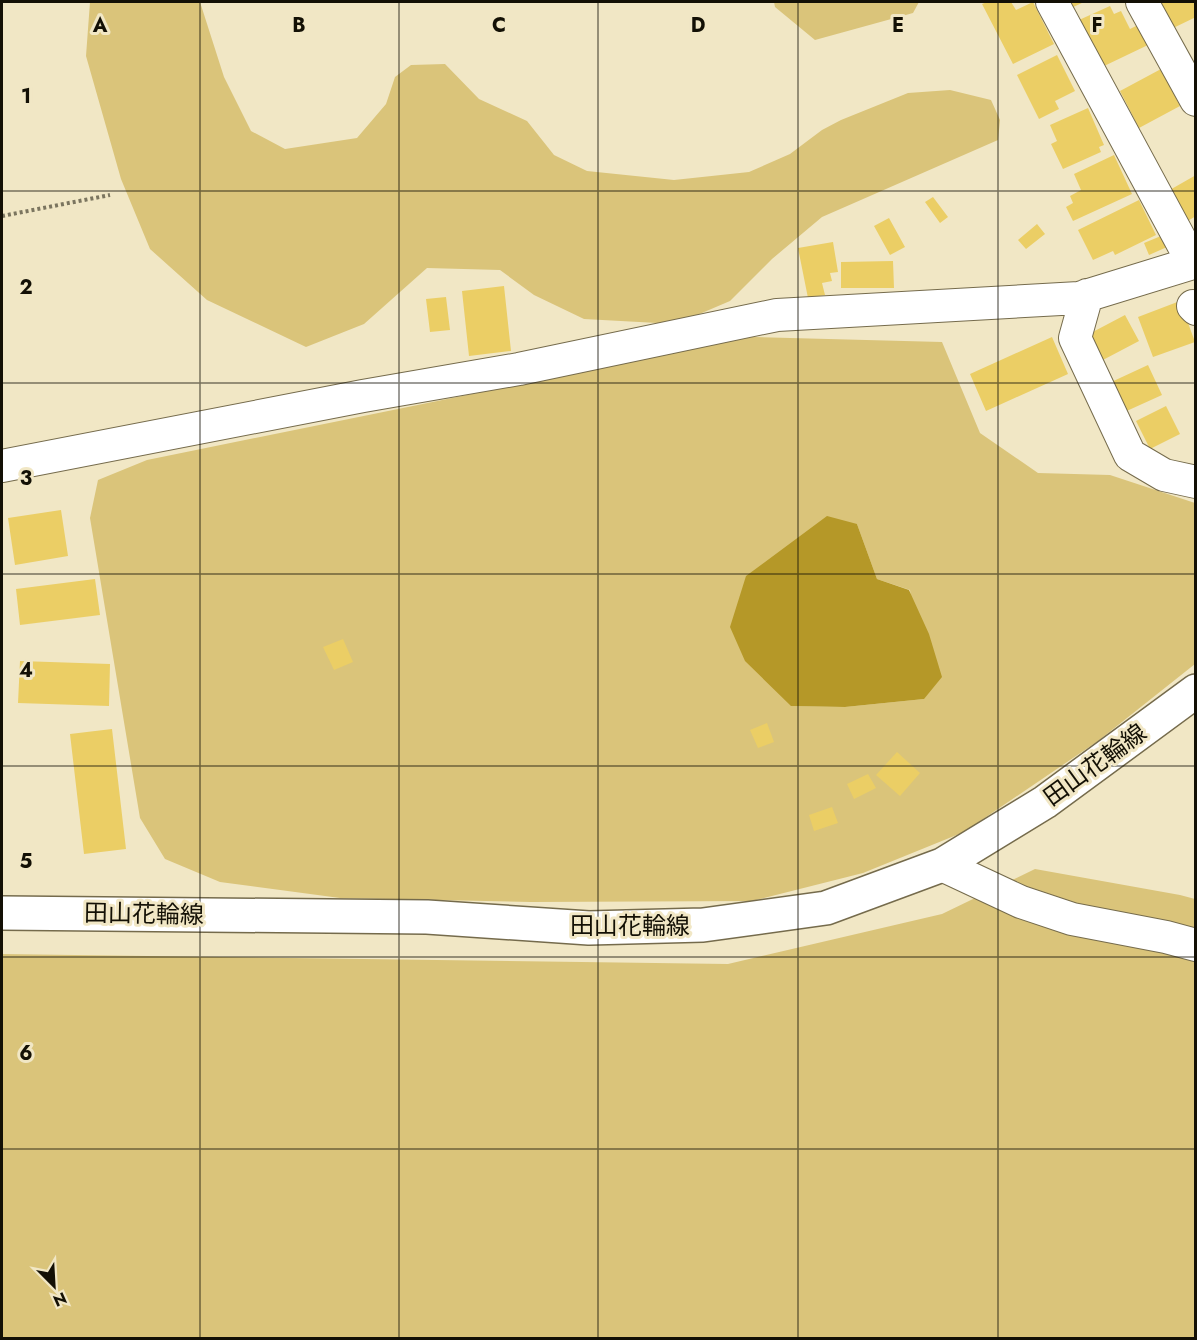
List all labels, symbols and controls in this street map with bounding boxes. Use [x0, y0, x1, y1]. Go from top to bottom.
text: A [92, 11, 108, 40]
text: B [292, 11, 306, 40]
text: C [492, 11, 506, 40]
text: D [691, 11, 705, 40]
text: E [892, 11, 904, 40]
text: F [1091, 11, 1103, 40]
text: 1 [21, 82, 31, 111]
text: 2 [19, 273, 33, 302]
text: 3 [20, 464, 32, 493]
text: 4 [19, 656, 33, 685]
street label: 田山花輪線 [1036, 715, 1154, 814]
text: 5 [20, 847, 33, 876]
street label: 田山花輪線 [84, 895, 204, 932]
street label: 田山花輪線 [570, 908, 690, 943]
text: 6 [19, 1039, 33, 1068]
north arrow [24, 1256, 84, 1316]
text: N [49, 1286, 70, 1312]

